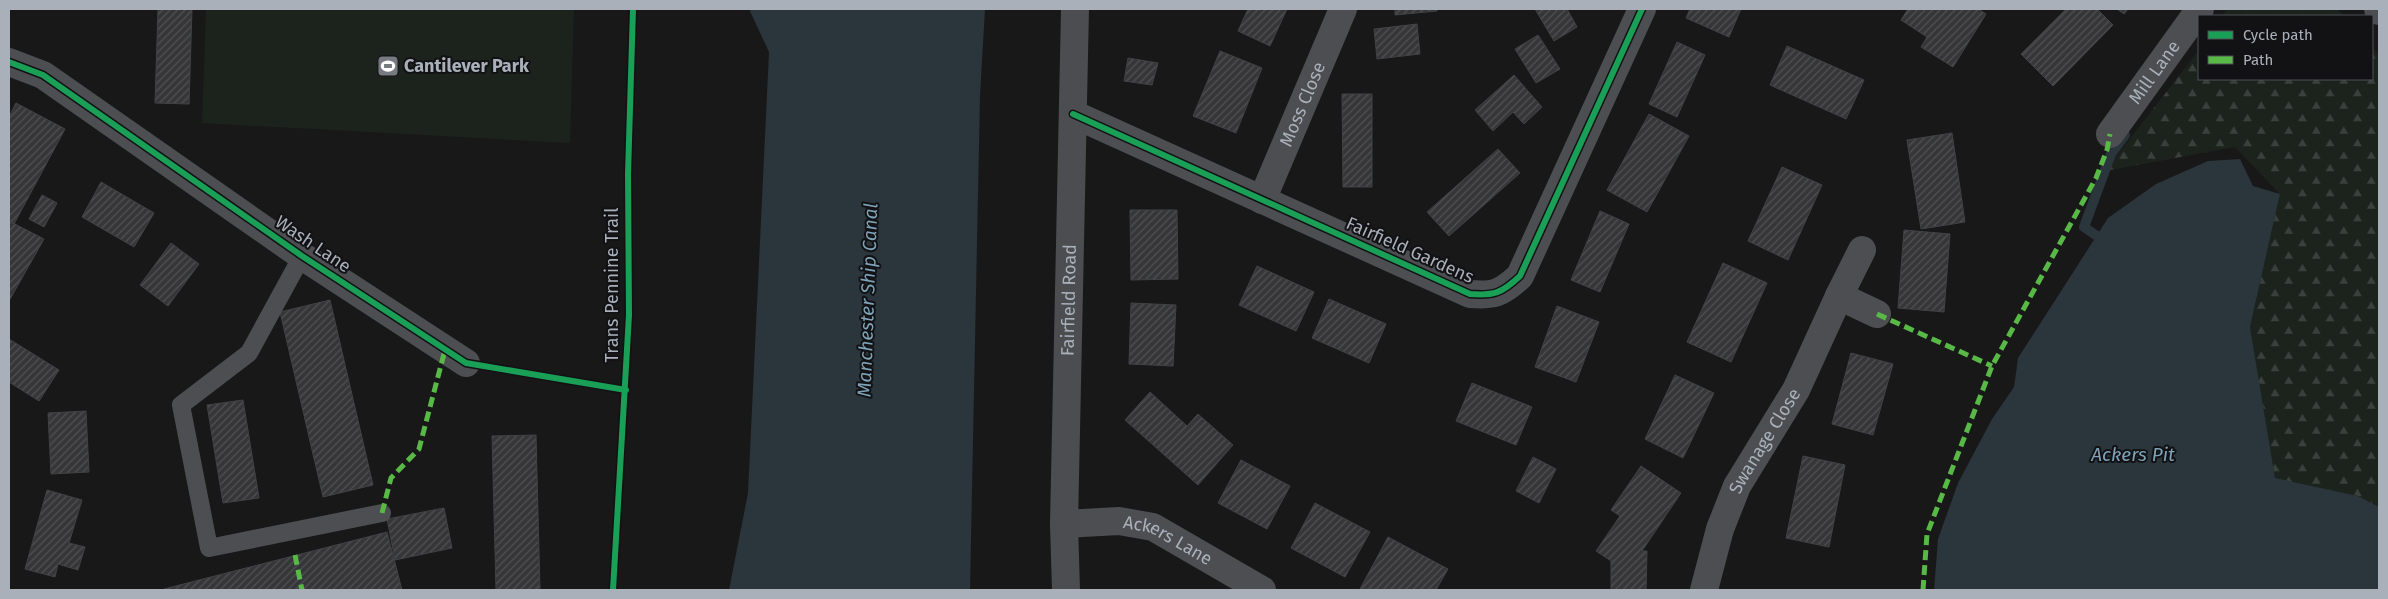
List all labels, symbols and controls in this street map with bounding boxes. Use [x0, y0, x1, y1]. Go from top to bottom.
legend [2198, 15, 2373, 80]
text: Cycle path [2243, 26, 2313, 44]
street label: Mill Lane [2124, 36, 2185, 109]
text: Path [2243, 51, 2273, 69]
sports icon: Cantilever Park [376, 54, 400, 78]
place label: Cantilever Park [404, 55, 530, 77]
street label: Moss Close [1275, 59, 1330, 150]
water label: Manchester Ship Canal [853, 203, 882, 397]
street label: Trans Pennine Trail [601, 208, 623, 362]
street label: Wash Lane [271, 211, 355, 277]
street label: Fairfield Gardens [1343, 212, 1477, 288]
street label: Fairfield Road [1057, 244, 1081, 356]
street label: Swanage Close [1724, 384, 1805, 497]
water label: Ackers Pit [2090, 443, 2175, 466]
street label: Ackers Lane [1122, 511, 1216, 570]

